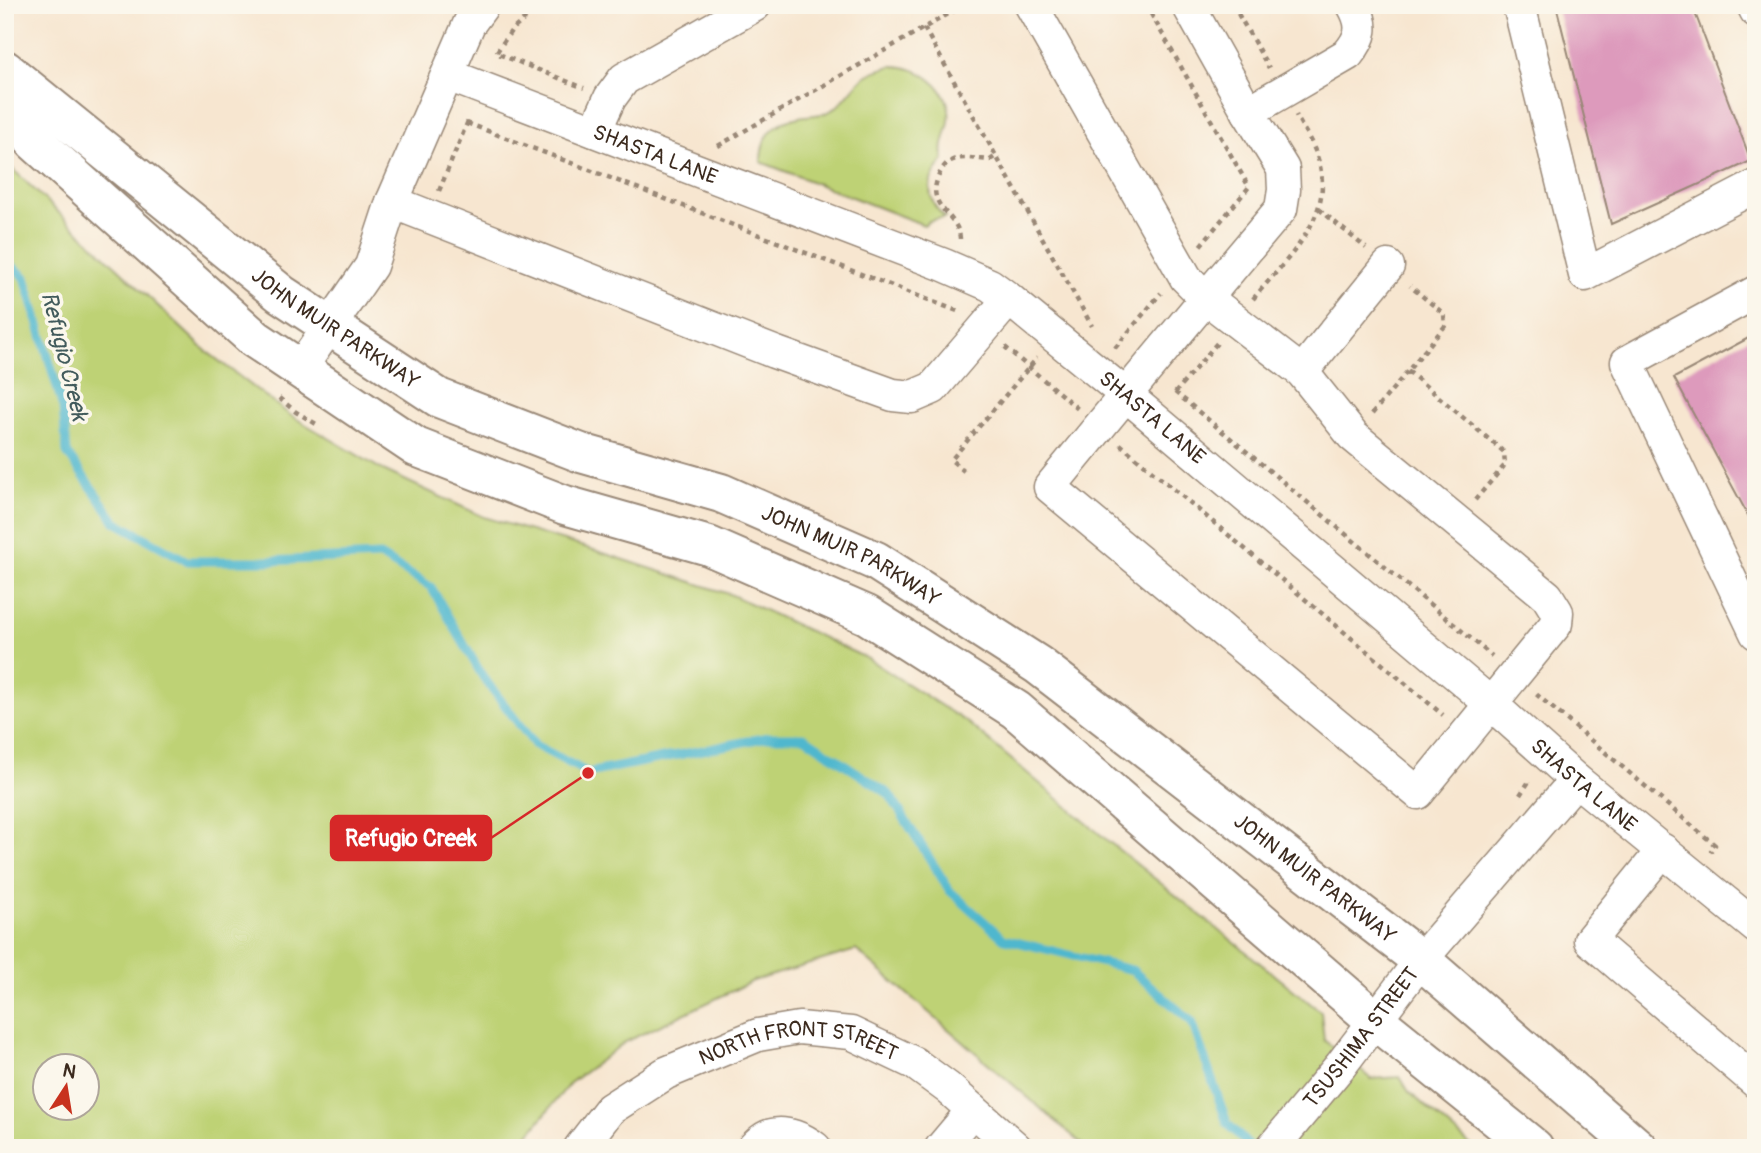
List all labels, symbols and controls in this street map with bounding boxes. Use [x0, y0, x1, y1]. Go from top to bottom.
street label: SHASTA LANE [589, 119, 721, 191]
street label: JOHN MUIR PARKWAY [246, 262, 425, 395]
water label: Refugio Creek [34, 289, 95, 426]
street label: SHASTA LANE [1093, 365, 1211, 471]
street label: JOHN MUIR PARKWAY [757, 499, 945, 613]
street label: SHASTA LANE [1525, 733, 1642, 838]
street label: JOHN MUIR PARKWAY [1228, 808, 1401, 950]
callout: Refugio Creek [331, 816, 491, 860]
text: Refugio Creek [345, 824, 477, 853]
street label: TSUSHIMA STREET [1298, 961, 1425, 1114]
text: NORTH FRONT STREET [695, 1015, 903, 1072]
street label: NORTH FRONT STREET [694, 1047, 902, 1075]
north arrow [32, 1052, 102, 1122]
text: N [61, 1058, 78, 1084]

